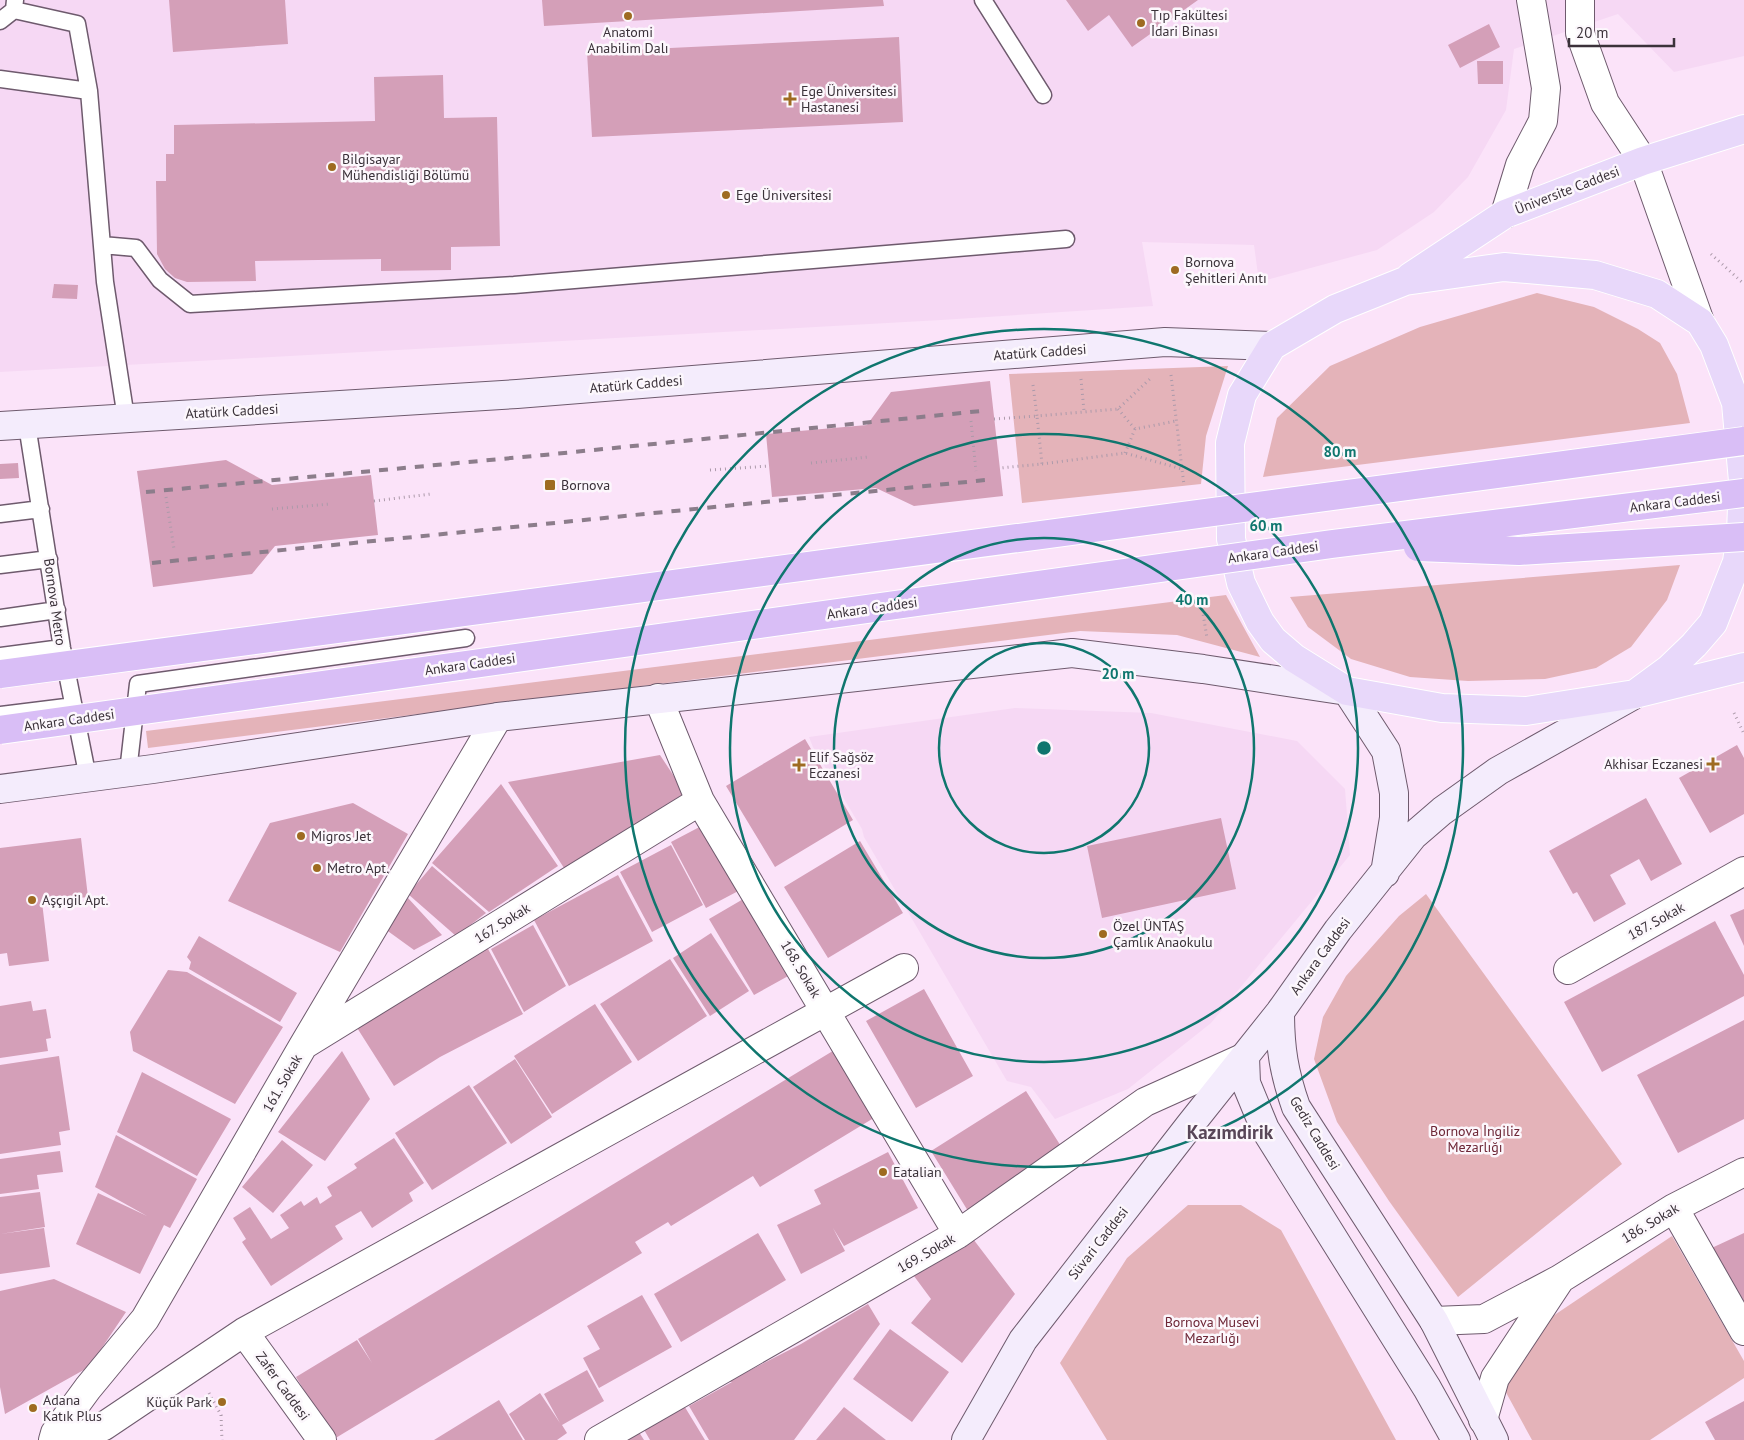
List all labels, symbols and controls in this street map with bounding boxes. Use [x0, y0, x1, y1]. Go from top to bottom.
place label: Tıp Fakültesi İdari Binası [1151, 6, 1228, 40]
marker: Anatomi Anabilim Dalı [622, 10, 634, 22]
scale bar [1569, 15, 1674, 47]
marker: Tıp Fakültesi İdari Binası [1135, 17, 1147, 29]
place label: Anatomi Anabilim Dalı [588, 23, 669, 57]
text: 20 m [1576, 23, 1609, 42]
place label: Ege Üniversitesi Hastanesi [801, 82, 897, 116]
marker: Ege Üniversitesi Hastanesi [783, 92, 797, 106]
place label: Bilgisayar Mühendisliği Bölümü [342, 150, 469, 184]
marker: Bilgisayar Mühendisliği Bölümü [326, 161, 338, 173]
street label: Üniversite Caddesi [1512, 162, 1622, 218]
place label: Ege Üniversitesi [736, 186, 832, 204]
marker: Ege Üniversitesi [720, 189, 732, 201]
place label: Bornova Şehitleri Anıtı [1185, 253, 1267, 287]
marker: Bornova Şehitleri Anıtı [1169, 264, 1181, 276]
street label: Atatürk Caddesi [993, 340, 1087, 364]
street label: Atatürk Caddesi [589, 371, 683, 397]
street label: Atatürk Caddesi [185, 400, 279, 422]
text: 80 m [1324, 442, 1356, 461]
place label: Bornova [561, 476, 610, 494]
marker: Bornova [543, 478, 557, 492]
street label: Ankara Caddesi [1629, 487, 1721, 517]
text: 60 m [1250, 516, 1282, 535]
street label: Ankara Caddesi [1226, 537, 1320, 567]
street label: Bornova Metro [40, 557, 70, 647]
text: 40 m [1176, 590, 1208, 609]
street label: Ankara Caddesi [825, 593, 919, 623]
street label: Ankara Caddesi [423, 649, 517, 679]
text: 20 m [1102, 664, 1134, 683]
street label: Ankara Caddesi [22, 705, 116, 735]
centre of rings [1035, 739, 1053, 757]
place label: Elif Sağsöz Eczanesi [809, 748, 874, 782]
place label: Akhisar Eczanesi [1604, 755, 1703, 773]
marker: Akhisar Eczanesi [1707, 758, 1719, 770]
marker: Elif Sağsöz Eczanesi [793, 759, 805, 771]
place label: Migros Jet [311, 827, 371, 845]
marker: Migros Jet [295, 830, 307, 842]
place label: Metro Apt. [327, 859, 389, 877]
marker: Metro Apt. [311, 862, 323, 874]
place label: Aşçıgil Apt. [42, 891, 109, 909]
marker: Aşçıgil Apt. [26, 894, 38, 906]
street label: 187. Sokak [1624, 898, 1688, 944]
street label: 167. Sokak [471, 899, 533, 947]
street label: Ankara Caddesi [1286, 914, 1354, 998]
place label: Özel ÜNTAŞ Çamlık Anaokulu [1113, 917, 1213, 951]
marker: Özel ÜNTAŞ Çamlık Anaokulu [1097, 928, 1109, 940]
street label: 168. Sokak [777, 937, 825, 1001]
street label: 161. Sokak [258, 1051, 306, 1115]
street label: Gediz Caddesi [1286, 1093, 1344, 1173]
district label: Kazımdirik [1187, 1120, 1274, 1144]
park label: Bornova İngiliz Mezarlığı [1430, 1122, 1520, 1156]
place label: Eatalian [893, 1163, 942, 1181]
marker: Eatalian [877, 1166, 889, 1178]
street label: 186. Sokak [1618, 1199, 1682, 1247]
street label: Süvari Caddesi [1064, 1203, 1132, 1283]
street label: 169. Sokak [894, 1229, 958, 1277]
park label: Bornova Musevi Mezarlığı [1165, 1313, 1259, 1347]
street label: Zafer Caddesi [252, 1348, 314, 1424]
place label: Adana Katık Plus [43, 1391, 102, 1425]
place label: Küçük Park [146, 1393, 212, 1411]
marker: Küçük Park [216, 1396, 228, 1408]
marker: Adana Katık Plus [27, 1402, 39, 1414]

